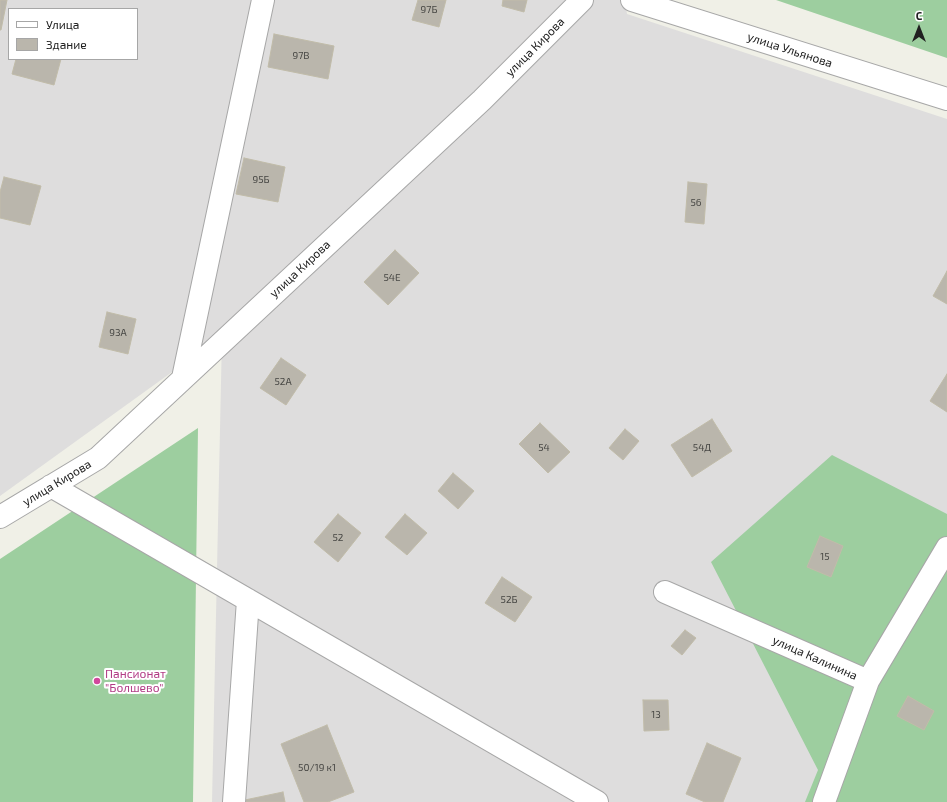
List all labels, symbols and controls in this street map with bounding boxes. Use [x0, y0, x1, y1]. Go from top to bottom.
house number: 97Б [421, 4, 437, 16]
legend [8, 8, 138, 60]
north arrow [899, 8, 939, 48]
text: С [916, 9, 922, 22]
street label: улица Кирова [502, 14, 568, 80]
text: Улица [46, 17, 79, 31]
street label: улица Ульянова [746, 29, 834, 71]
text: Здание [46, 37, 87, 51]
house number: 97В [292, 50, 310, 62]
house number: 95Б [252, 174, 270, 186]
house number: 56 [690, 197, 702, 209]
street label: улица Кирова [267, 237, 333, 301]
house number: 54Е [383, 272, 401, 284]
house number: 93А [109, 327, 127, 339]
house number: 52А [274, 376, 292, 388]
house number: 54 [538, 442, 550, 454]
house number: 54Д [693, 442, 711, 454]
street label: улица Кирова [20, 457, 94, 509]
house number: 52 [333, 532, 343, 544]
house number: 15 [820, 551, 830, 563]
house number: 52Б [501, 594, 517, 606]
street label: улица Калинина [770, 633, 860, 683]
place label: Пансионат "Болшево" [105, 667, 166, 695]
marker: Пансионат "Болшево" [92, 676, 102, 686]
house number: 13 [651, 709, 661, 721]
house number: 50/19 к1 [298, 762, 336, 774]

